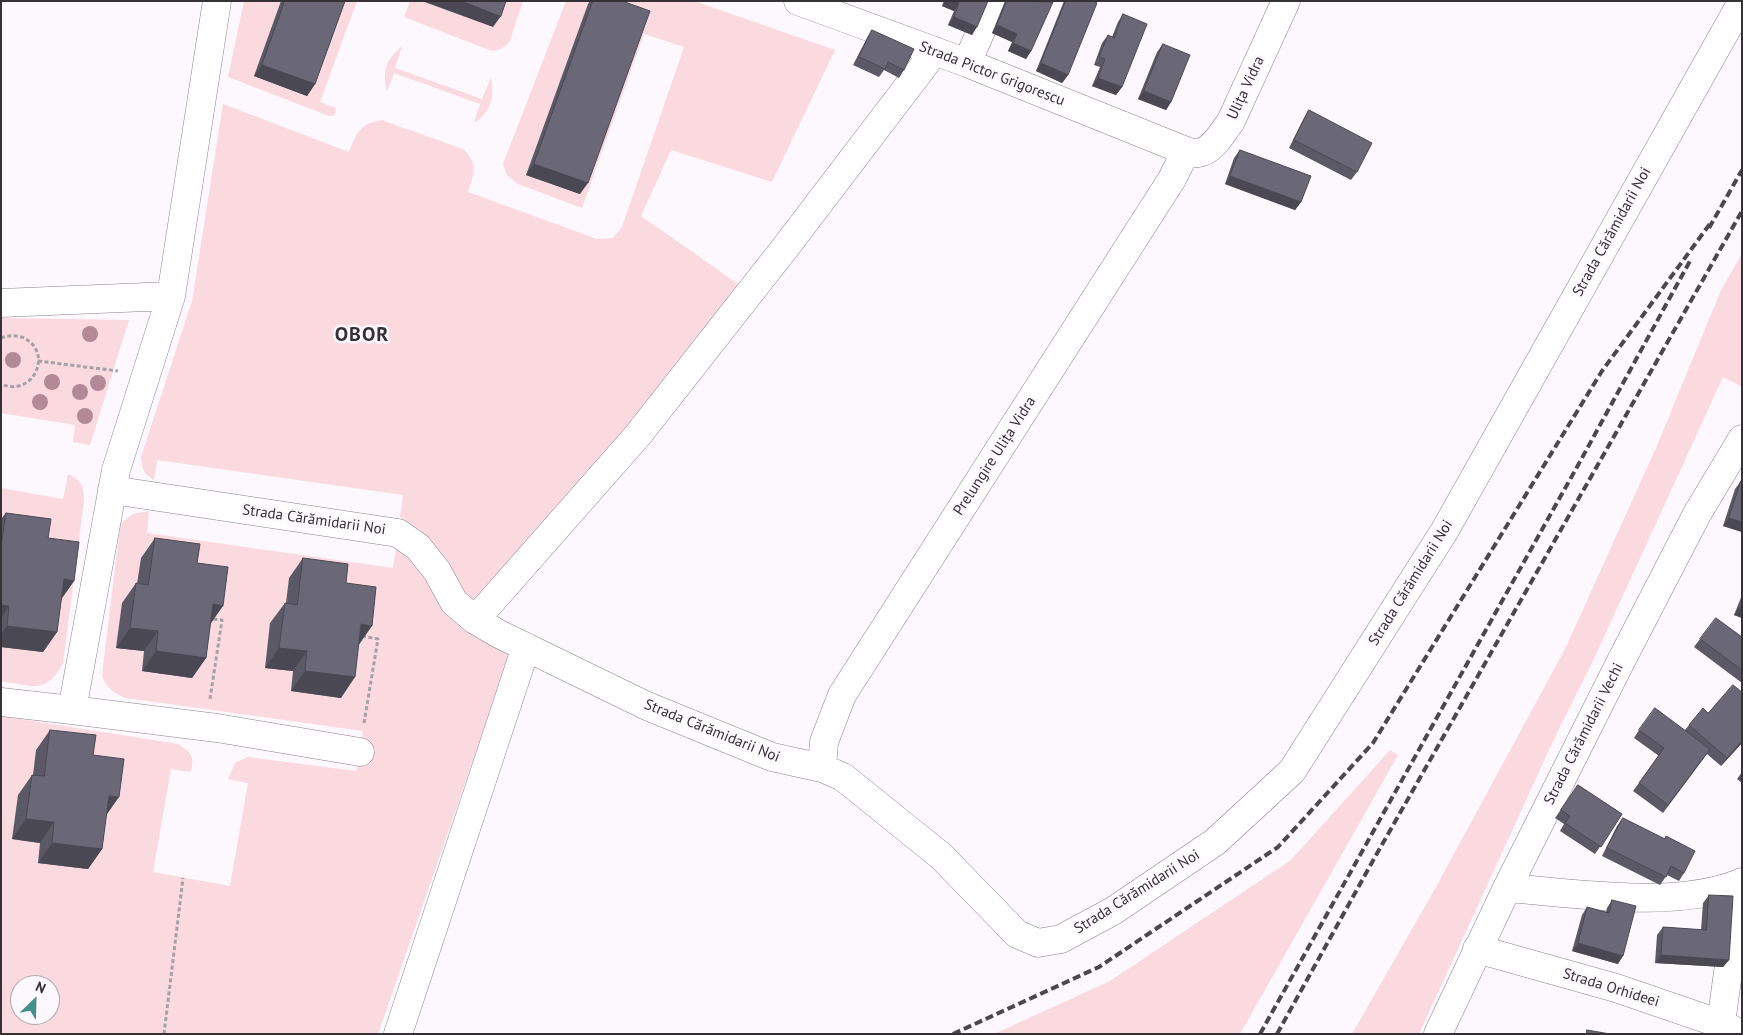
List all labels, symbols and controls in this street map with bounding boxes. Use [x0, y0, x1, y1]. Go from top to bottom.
street label: Strada Pictor Grigorescu [917, 38, 1067, 110]
street label: Ulița Vidra [1224, 53, 1268, 123]
street label: Strada Cărămidarii Noi [1569, 164, 1655, 300]
district label: OBOR [334, 323, 390, 347]
street label: Prelungire Ulița Vidra [950, 393, 1040, 519]
street label: Strada Cărămidarii Noi [241, 501, 387, 539]
street label: Strada Cărămidarii Noi [1365, 517, 1457, 649]
street label: Strada Cărămidarii Vechi [1540, 660, 1628, 808]
street label: Strada Cărămidarii Noi [642, 696, 782, 766]
street label: Strada Cărămidarii Noi [1071, 846, 1203, 938]
street label: Strada Orhideei [1561, 965, 1661, 1011]
north arrow [10, 975, 60, 1025]
text: N [33, 977, 49, 997]

